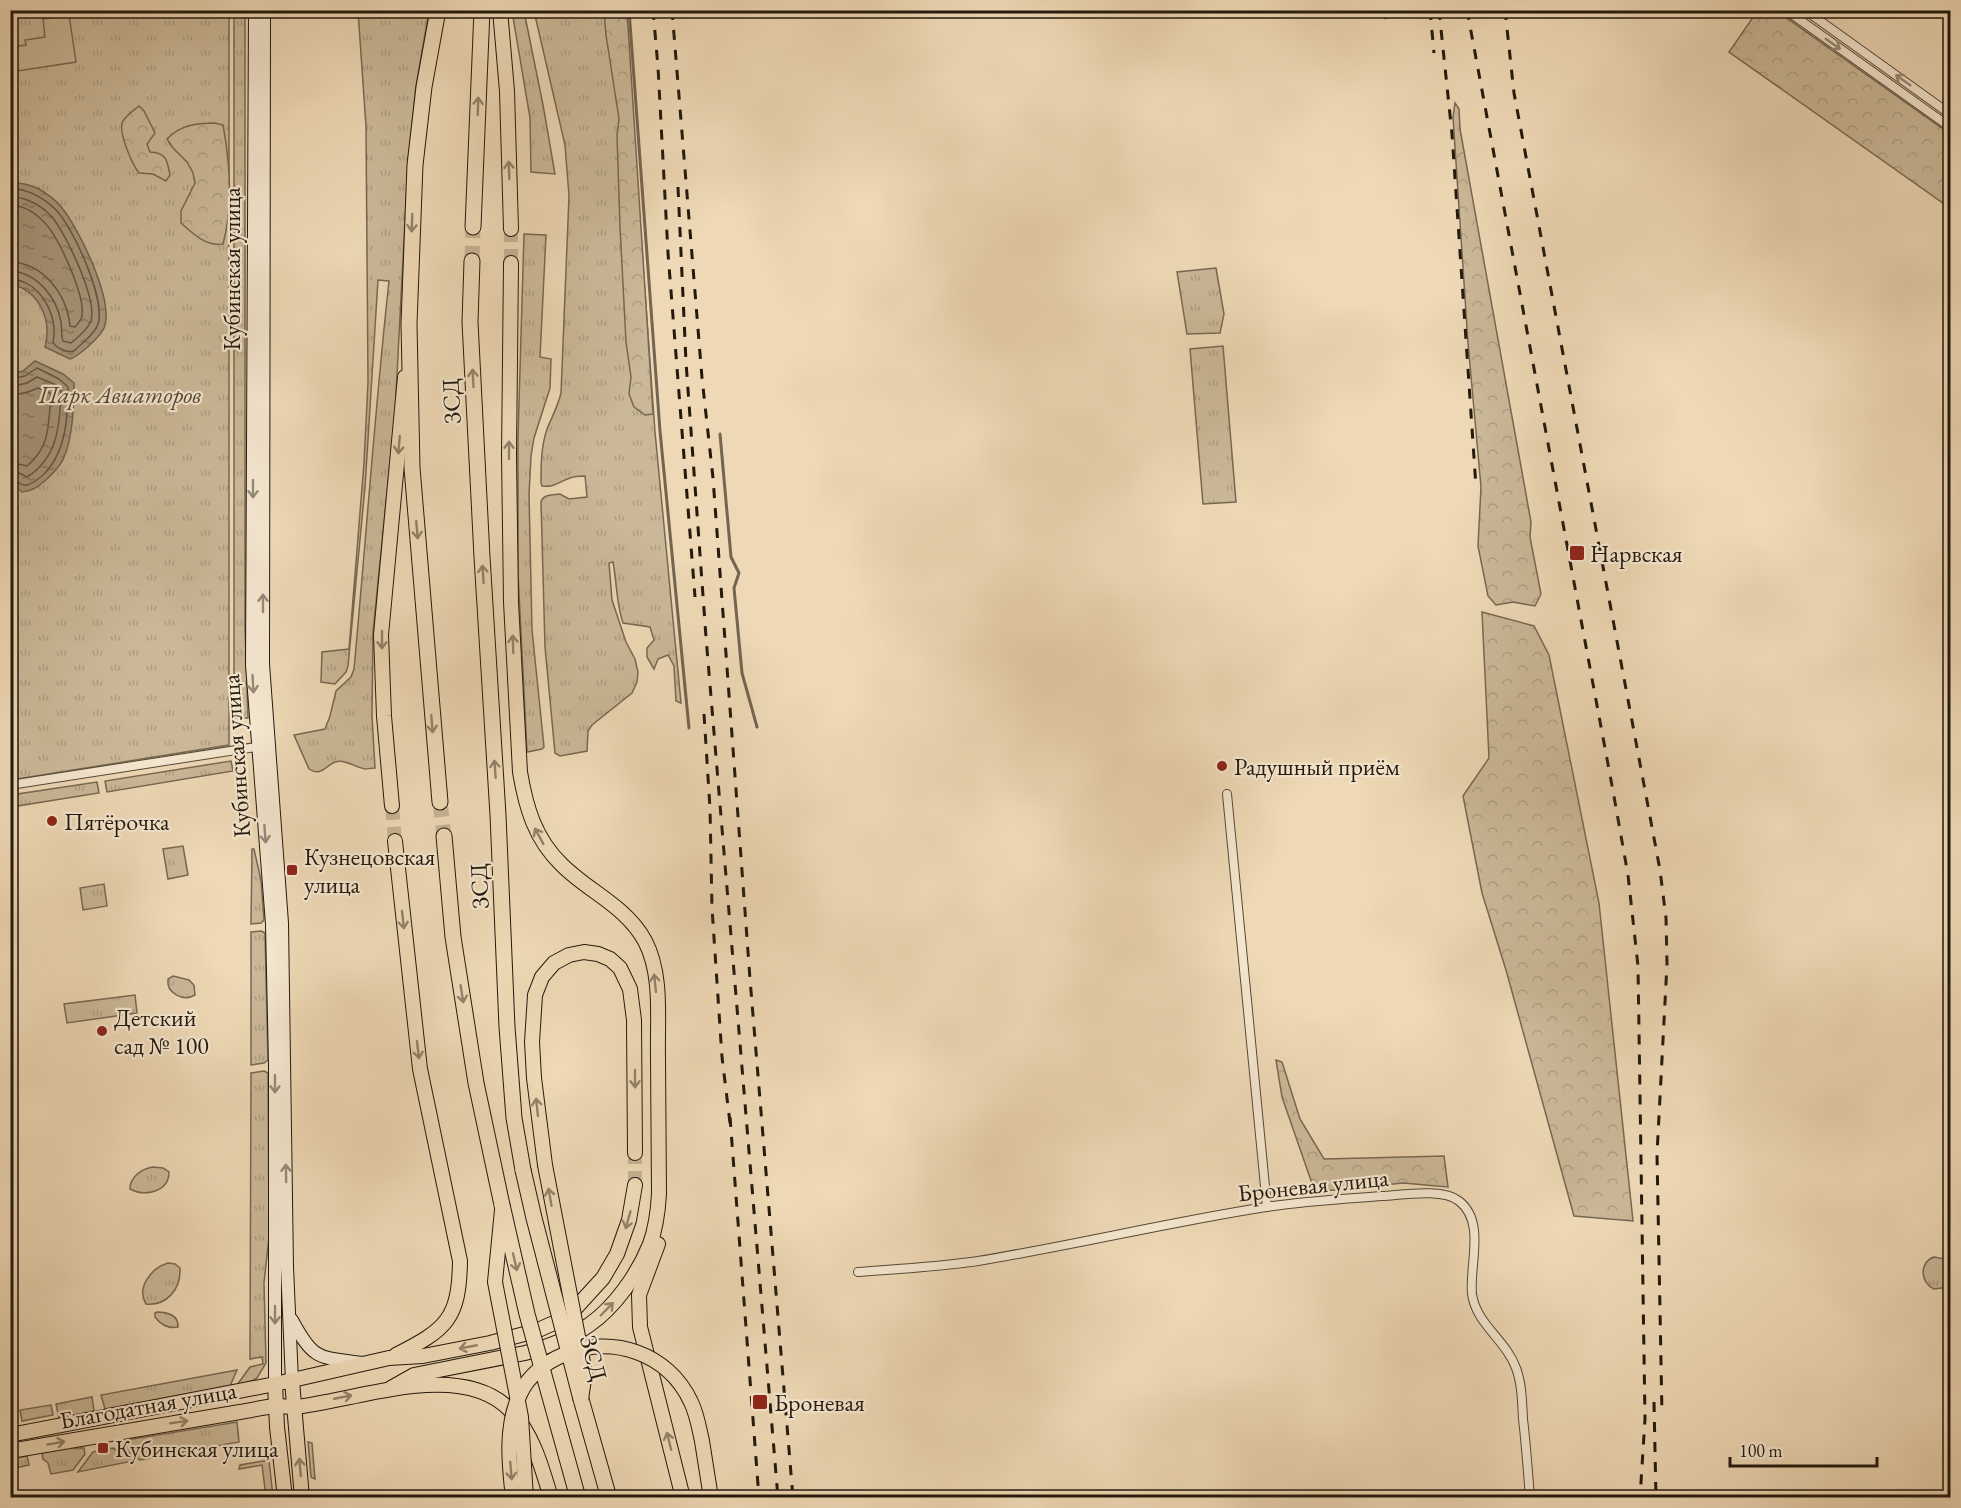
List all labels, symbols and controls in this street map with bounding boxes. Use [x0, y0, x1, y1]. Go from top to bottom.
one-way arrow [1825, 38, 1841, 50]
one-way arrow [1895, 74, 1911, 86]
one-way arrow [473, 96, 484, 116]
one-way arrow [504, 161, 515, 181]
street label: Кубинская улица [216, 187, 247, 351]
one-way arrow [407, 213, 418, 233]
one-way arrow [467, 368, 478, 388]
street label: ЗСД [434, 377, 468, 425]
park label: Парк Авиаторов [38, 379, 201, 410]
one-way arrow [393, 435, 404, 455]
one-way arrow [503, 440, 515, 460]
one-way arrow [247, 478, 259, 498]
one-way arrow [412, 519, 423, 539]
place label: Нарвская [1590, 538, 1683, 569]
marker: Нарвская [1568, 544, 1586, 562]
one-way arrow [477, 565, 488, 584]
one-way arrow [257, 593, 269, 613]
one-way arrow [376, 629, 388, 649]
one-way arrow [507, 635, 518, 655]
street label: Кубинская улица [215, 673, 257, 839]
one-way arrow [248, 673, 259, 693]
one-way arrow [427, 714, 438, 734]
place label: Радушный приём [1234, 751, 1400, 782]
one-way arrow [490, 759, 501, 779]
marker: Радушный приём [1215, 759, 1229, 773]
place label: Пятёрочка [64, 806, 170, 837]
marker: Пятёрочка [45, 814, 59, 828]
one-way arrow [259, 823, 270, 843]
one-way arrow [533, 828, 545, 845]
place label: Кузнецовская улица [304, 841, 436, 900]
street label: ЗСД [462, 862, 496, 910]
marker: Кузнецовская улица [285, 863, 299, 877]
one-way arrow [398, 909, 409, 929]
one-way arrow [649, 974, 660, 994]
one-way arrow [457, 984, 468, 1004]
place label: Детский сад № 100 [114, 1002, 209, 1061]
marker: Детский сад № 100 [95, 1024, 109, 1038]
one-way arrow [413, 1040, 424, 1060]
one-way arrow [629, 1068, 640, 1088]
one-way arrow [269, 1073, 281, 1093]
one-way arrow [531, 1097, 542, 1117]
street label: Броневая улица [1236, 1162, 1390, 1208]
one-way arrow [280, 1163, 292, 1183]
one-way arrow [545, 1188, 556, 1207]
one-way arrow [622, 1210, 633, 1229]
one-way arrow [510, 1252, 522, 1271]
one-way arrow [599, 1301, 614, 1316]
one-way arrow [269, 1305, 281, 1325]
street label: ЗСД [573, 1332, 615, 1384]
one-way arrow [459, 1342, 479, 1353]
street label: Благодатная улица [57, 1374, 239, 1436]
place label: Броневая [774, 1387, 865, 1418]
one-way arrow [332, 1391, 352, 1402]
marker: Броневая [751, 1393, 769, 1411]
one-way arrow [169, 1416, 188, 1427]
scale bar [1730, 1430, 1877, 1468]
one-way arrow [663, 1432, 675, 1451]
place label: Кубинская улица [115, 1433, 279, 1464]
one-way arrow [45, 1437, 65, 1448]
text: 100 m [1739, 1439, 1783, 1462]
marker: Кубинская улица [96, 1441, 110, 1455]
one-way arrow [294, 1458, 305, 1478]
one-way arrow [506, 1461, 517, 1481]

